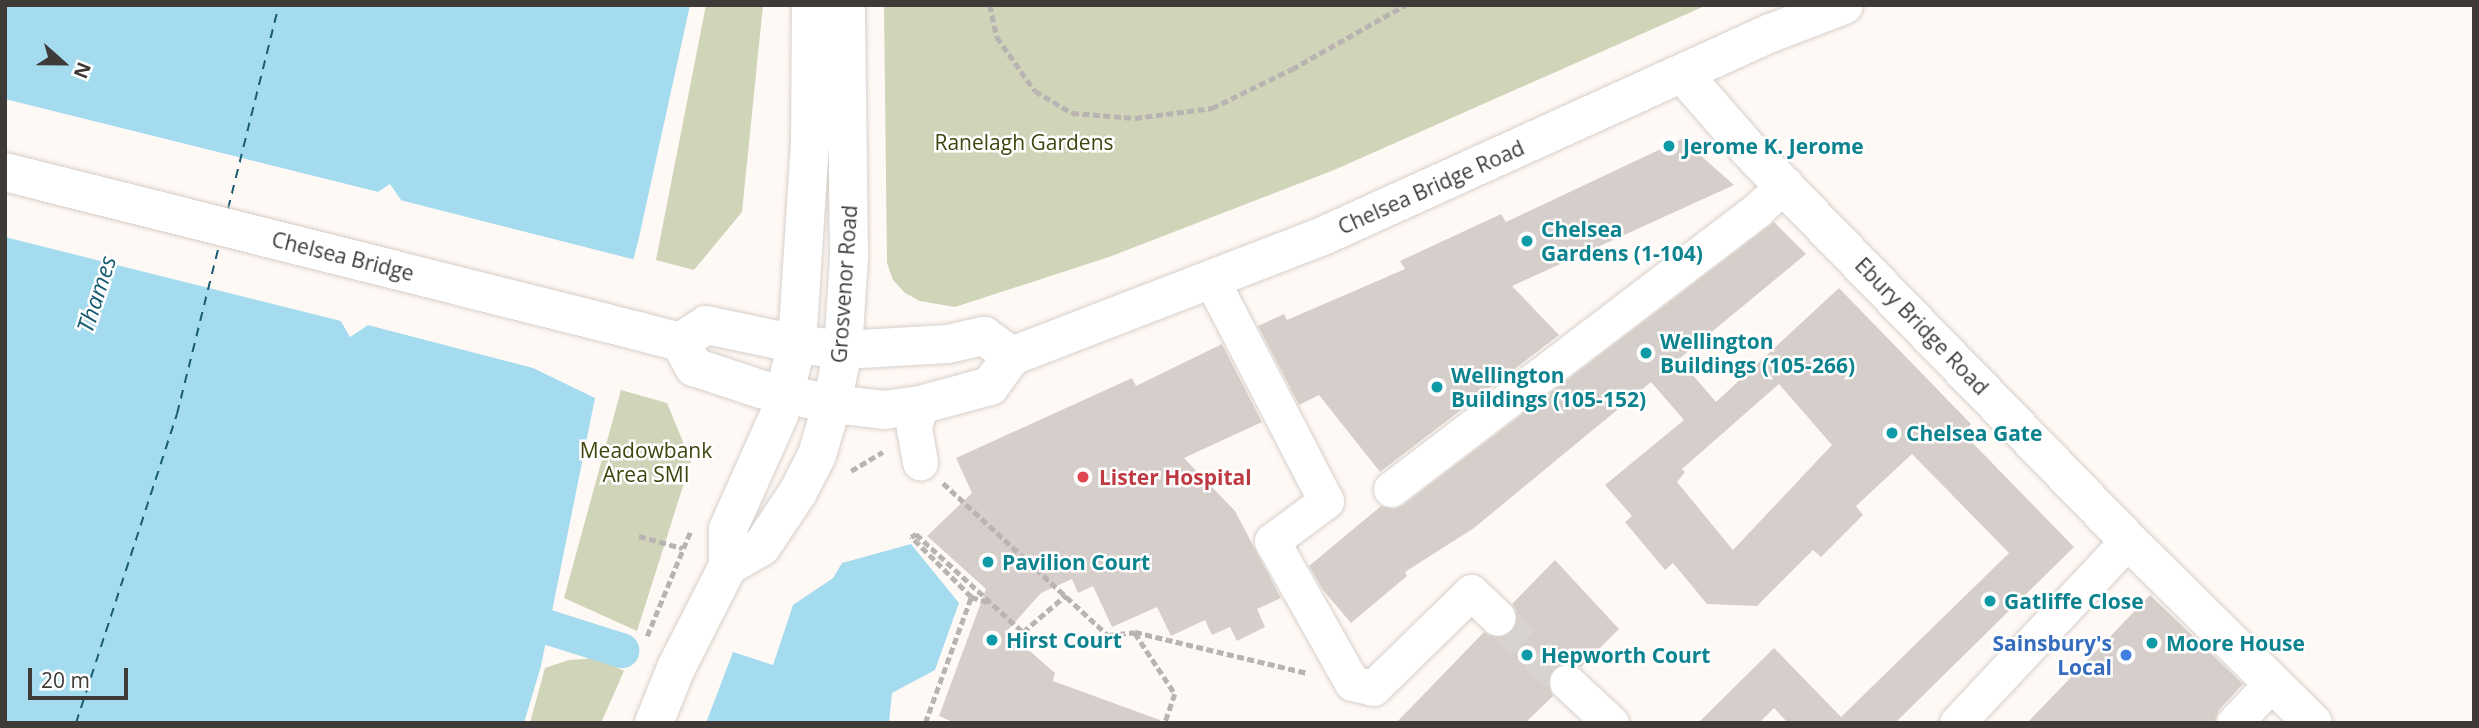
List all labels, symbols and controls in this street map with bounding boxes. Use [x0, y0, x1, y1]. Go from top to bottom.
north arrow [28, 28, 98, 98]
text: N [68, 59, 98, 82]
park label: Ranelagh Gardens [934, 129, 1114, 155]
place label: Jerome K. Jerome [1683, 133, 1864, 159]
street label: Chelsea Bridge Road [1334, 135, 1528, 239]
marker: Jerome K. Jerome [1661, 138, 1677, 154]
street label: Grosvenor Road [826, 204, 862, 364]
place label: Chelsea Gardens (1-104) [1541, 216, 1703, 266]
street label: Chelsea Bridge [269, 226, 417, 286]
marker: Chelsea Gardens (1-104) [1519, 233, 1535, 249]
water label: Thames [71, 252, 121, 336]
street label: Ebury Bridge Road [1850, 252, 1994, 400]
place label: Wellington Buildings (105-266) [1660, 328, 1855, 378]
marker: Wellington Buildings (105-266) [1638, 345, 1654, 361]
place label: Wellington Buildings (105-152) [1451, 362, 1646, 412]
marker: Wellington Buildings (105-152) [1429, 379, 1445, 395]
place label: Chelsea Gate [1906, 420, 2042, 446]
marker: Chelsea Gate [1884, 425, 1900, 441]
park label: Meadowbank Area SMI [580, 437, 712, 487]
place label: Lister Hospital [1099, 464, 1252, 490]
marker: Lister Hospital [1073, 467, 1093, 487]
place label: Pavilion Court [1002, 549, 1150, 575]
marker: Pavilion Court [980, 554, 996, 570]
place label: Gatliffe Close [2004, 588, 2144, 614]
marker: Gatliffe Close [1982, 593, 1998, 609]
place label: Hirst Court [1006, 627, 1122, 653]
place label: Sainsbury's Local [1993, 630, 2112, 680]
place label: Moore House [2166, 630, 2305, 656]
marker: Hirst Court [984, 632, 1000, 648]
marker: Moore House [2144, 635, 2160, 651]
place label: Hepworth Court [1541, 642, 1710, 668]
marker: Hepworth Court [1519, 647, 1535, 663]
marker: Sainsbury's Local [2118, 647, 2134, 663]
scale bar [32, 654, 131, 698]
text: 20 m [41, 666, 90, 694]

